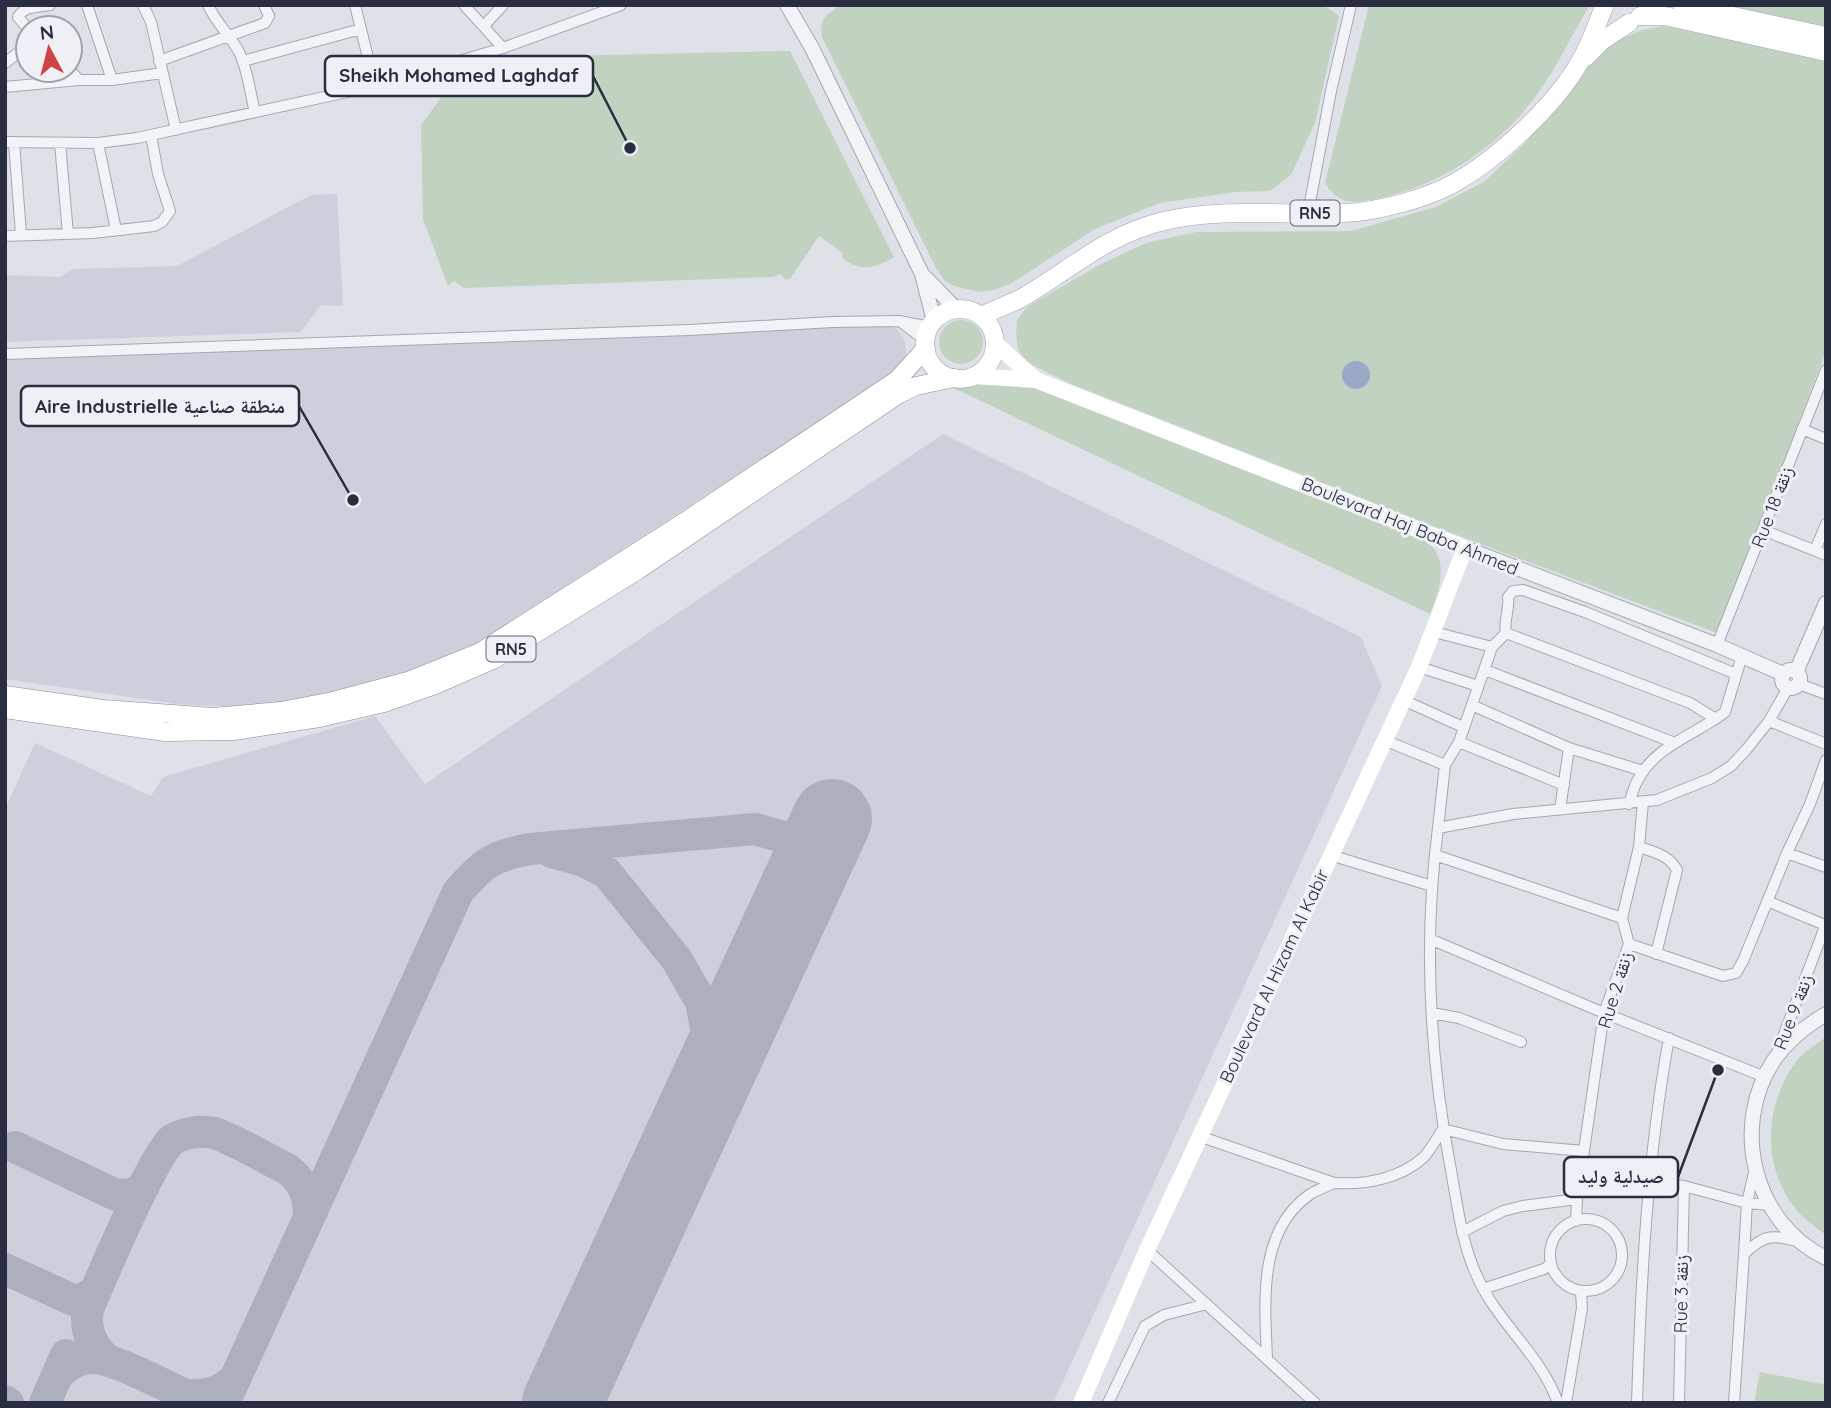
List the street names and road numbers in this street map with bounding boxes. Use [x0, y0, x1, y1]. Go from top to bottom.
road number: RN5 [1290, 200, 1340, 226]
street label: Rue 18 زنقة [1746, 463, 1798, 551]
street label: Boulevard Haj Baba Ahmed [1298, 472, 1522, 580]
road number: RN5 [486, 636, 536, 662]
street label: Boulevard Al Hizam Al Kabir [1214, 865, 1334, 1087]
street label: Rue 2 زنقة [1592, 949, 1638, 1031]
street label: Rue 9 زنقة [1768, 971, 1818, 1053]
street label: Rue 3 زنقة [1669, 1254, 1693, 1333]

